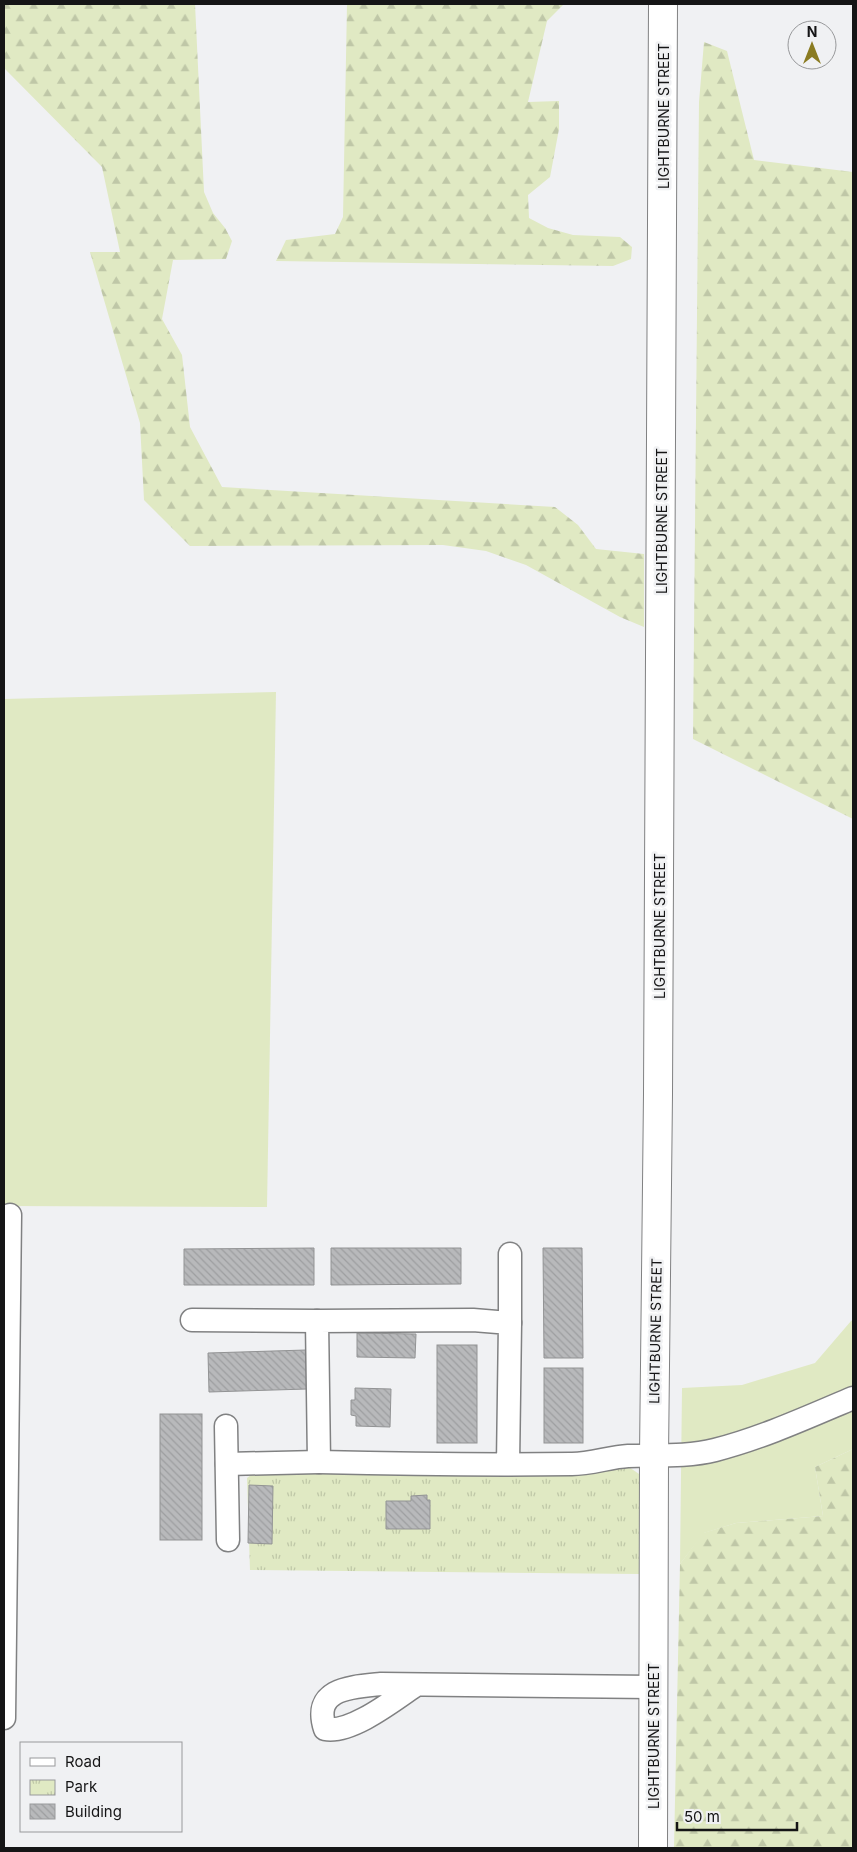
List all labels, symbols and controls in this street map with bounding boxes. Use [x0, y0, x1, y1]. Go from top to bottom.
north arrow [787, 20, 837, 70]
text: N [807, 23, 817, 40]
street label: LIGHTBURNE STREET [655, 43, 672, 189]
street label: LIGHTBURNE STREET [653, 448, 670, 594]
street label: LIGHTBURNE STREET [651, 853, 668, 999]
street label: LIGHTBURNE STREET [645, 1258, 665, 1404]
street label: LIGHTBURNE STREET [645, 1663, 662, 1809]
legend [20, 1742, 182, 1832]
text: Road [65, 1752, 101, 1771]
text: Park [65, 1777, 98, 1796]
scale bar [677, 1800, 797, 1832]
text: Building [65, 1802, 122, 1821]
text: 50 m [684, 1807, 720, 1826]

